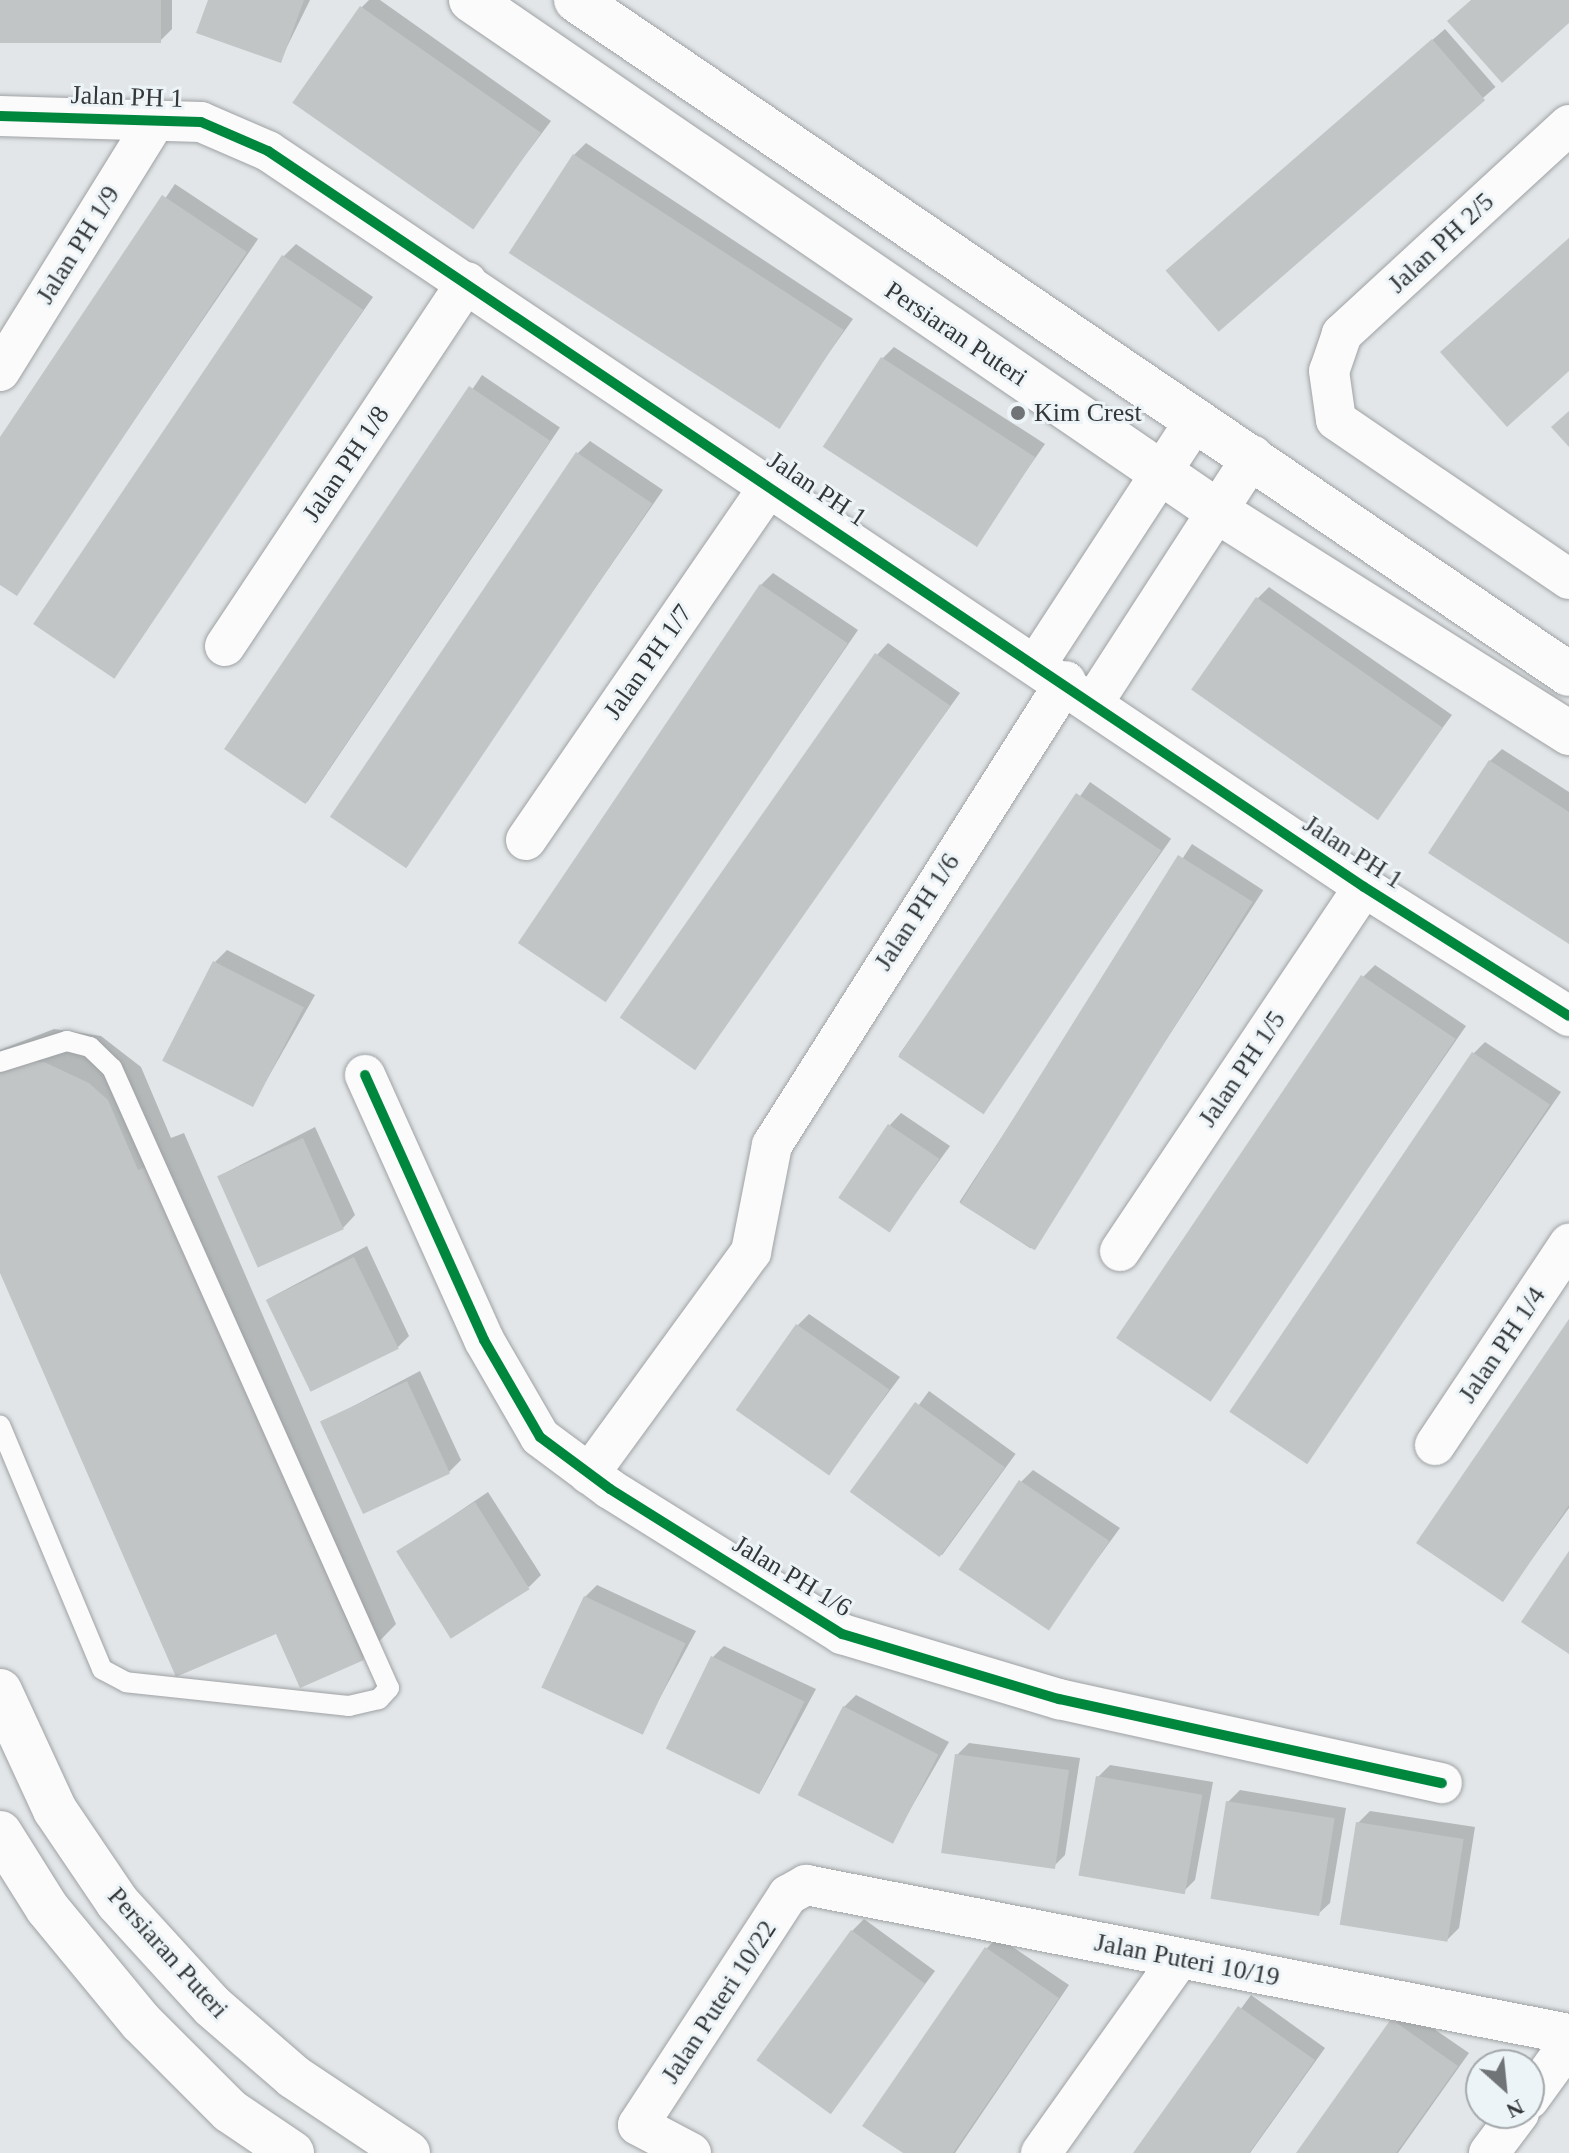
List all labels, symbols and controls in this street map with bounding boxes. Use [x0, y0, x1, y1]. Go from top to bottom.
street label: Jalan PH 1 [70, 79, 184, 115]
street label: Jalan PH 1/9 [30, 180, 126, 310]
street label: Jalan PH 2/5 [1382, 186, 1500, 300]
street label: Persiaran Puteri [879, 275, 1033, 393]
place label: Kim Crest [1034, 397, 1142, 429]
street label: Jalan PH 1/8 [296, 400, 396, 528]
marker: Kim Crest [1009, 404, 1027, 422]
street label: Jalan PH 1 [762, 445, 872, 533]
street label: Jalan PH 1/7 [597, 599, 699, 725]
street label: Jalan PH 1 [1297, 808, 1409, 896]
street label: Jalan PH 1/6 [868, 848, 966, 976]
street label: Jalan PH 1/5 [1192, 1005, 1292, 1133]
street label: Jalan PH 1/4 [1452, 1281, 1552, 1409]
street label: Jalan PH 1/6 [727, 1528, 857, 1624]
street label: Persiaran Puteri [101, 1881, 235, 2025]
street label: Jalan Puteri 10/22 [655, 1915, 783, 2089]
street label: Jalan Puteri 10/19 [1092, 1927, 1282, 1993]
north arrow [1465, 2049, 1545, 2129]
text: N [1502, 2094, 1528, 2124]

